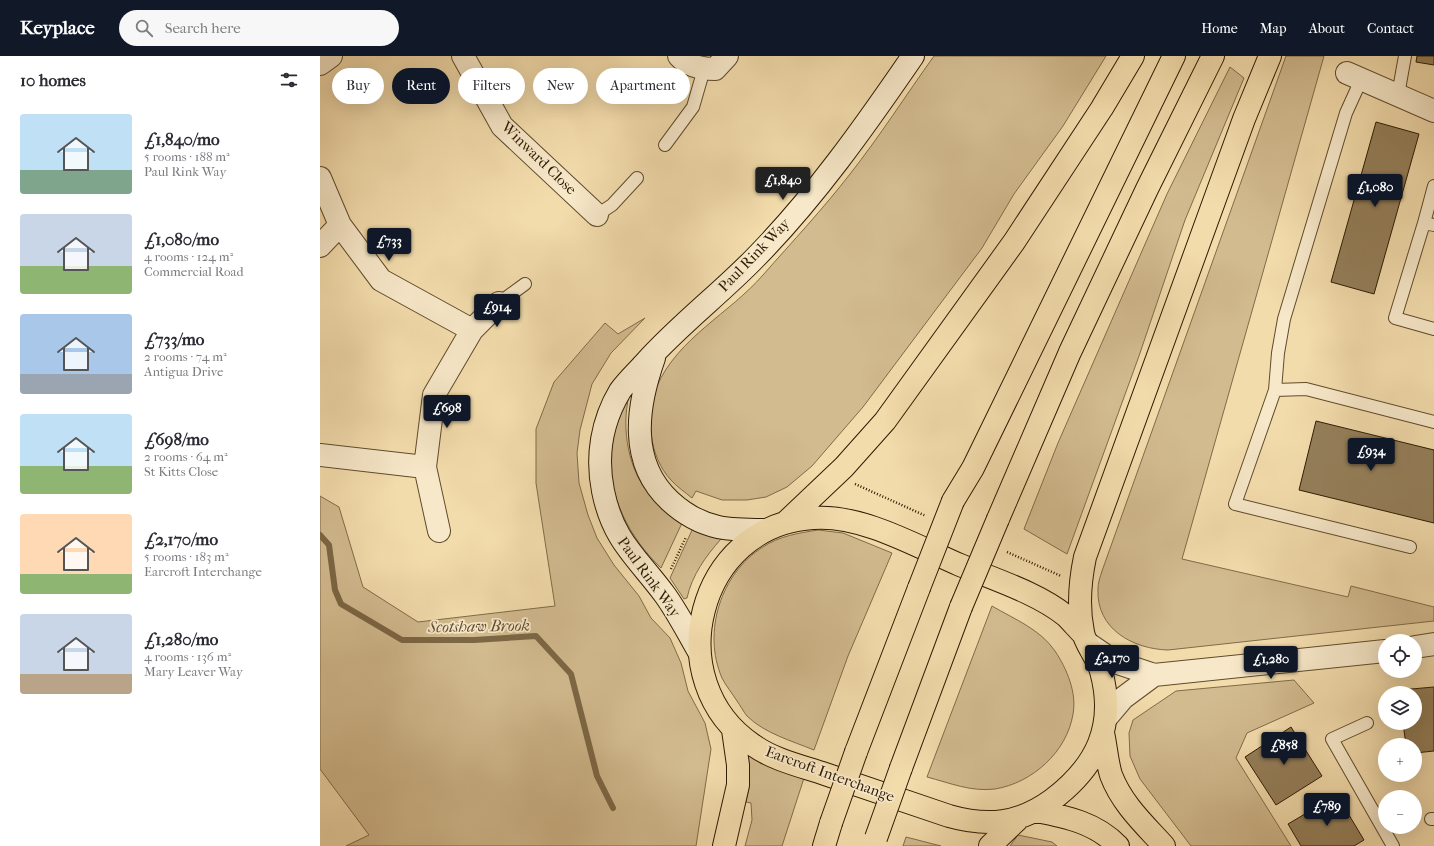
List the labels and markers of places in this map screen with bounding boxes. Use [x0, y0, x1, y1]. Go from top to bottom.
pin: £1,840 [750, 167, 816, 201]
pin: £1,080 [1342, 174, 1408, 208]
pin: £733 [365, 228, 413, 262]
pin: £914 [473, 294, 521, 328]
pin: £698 [423, 395, 471, 429]
pin: £934 [1347, 438, 1395, 472]
pin: £2,170 [1079, 645, 1145, 679]
pin: £1,280 [1238, 646, 1304, 680]
pin: £858 [1260, 732, 1308, 766]
pin: £789 [1303, 793, 1351, 827]

